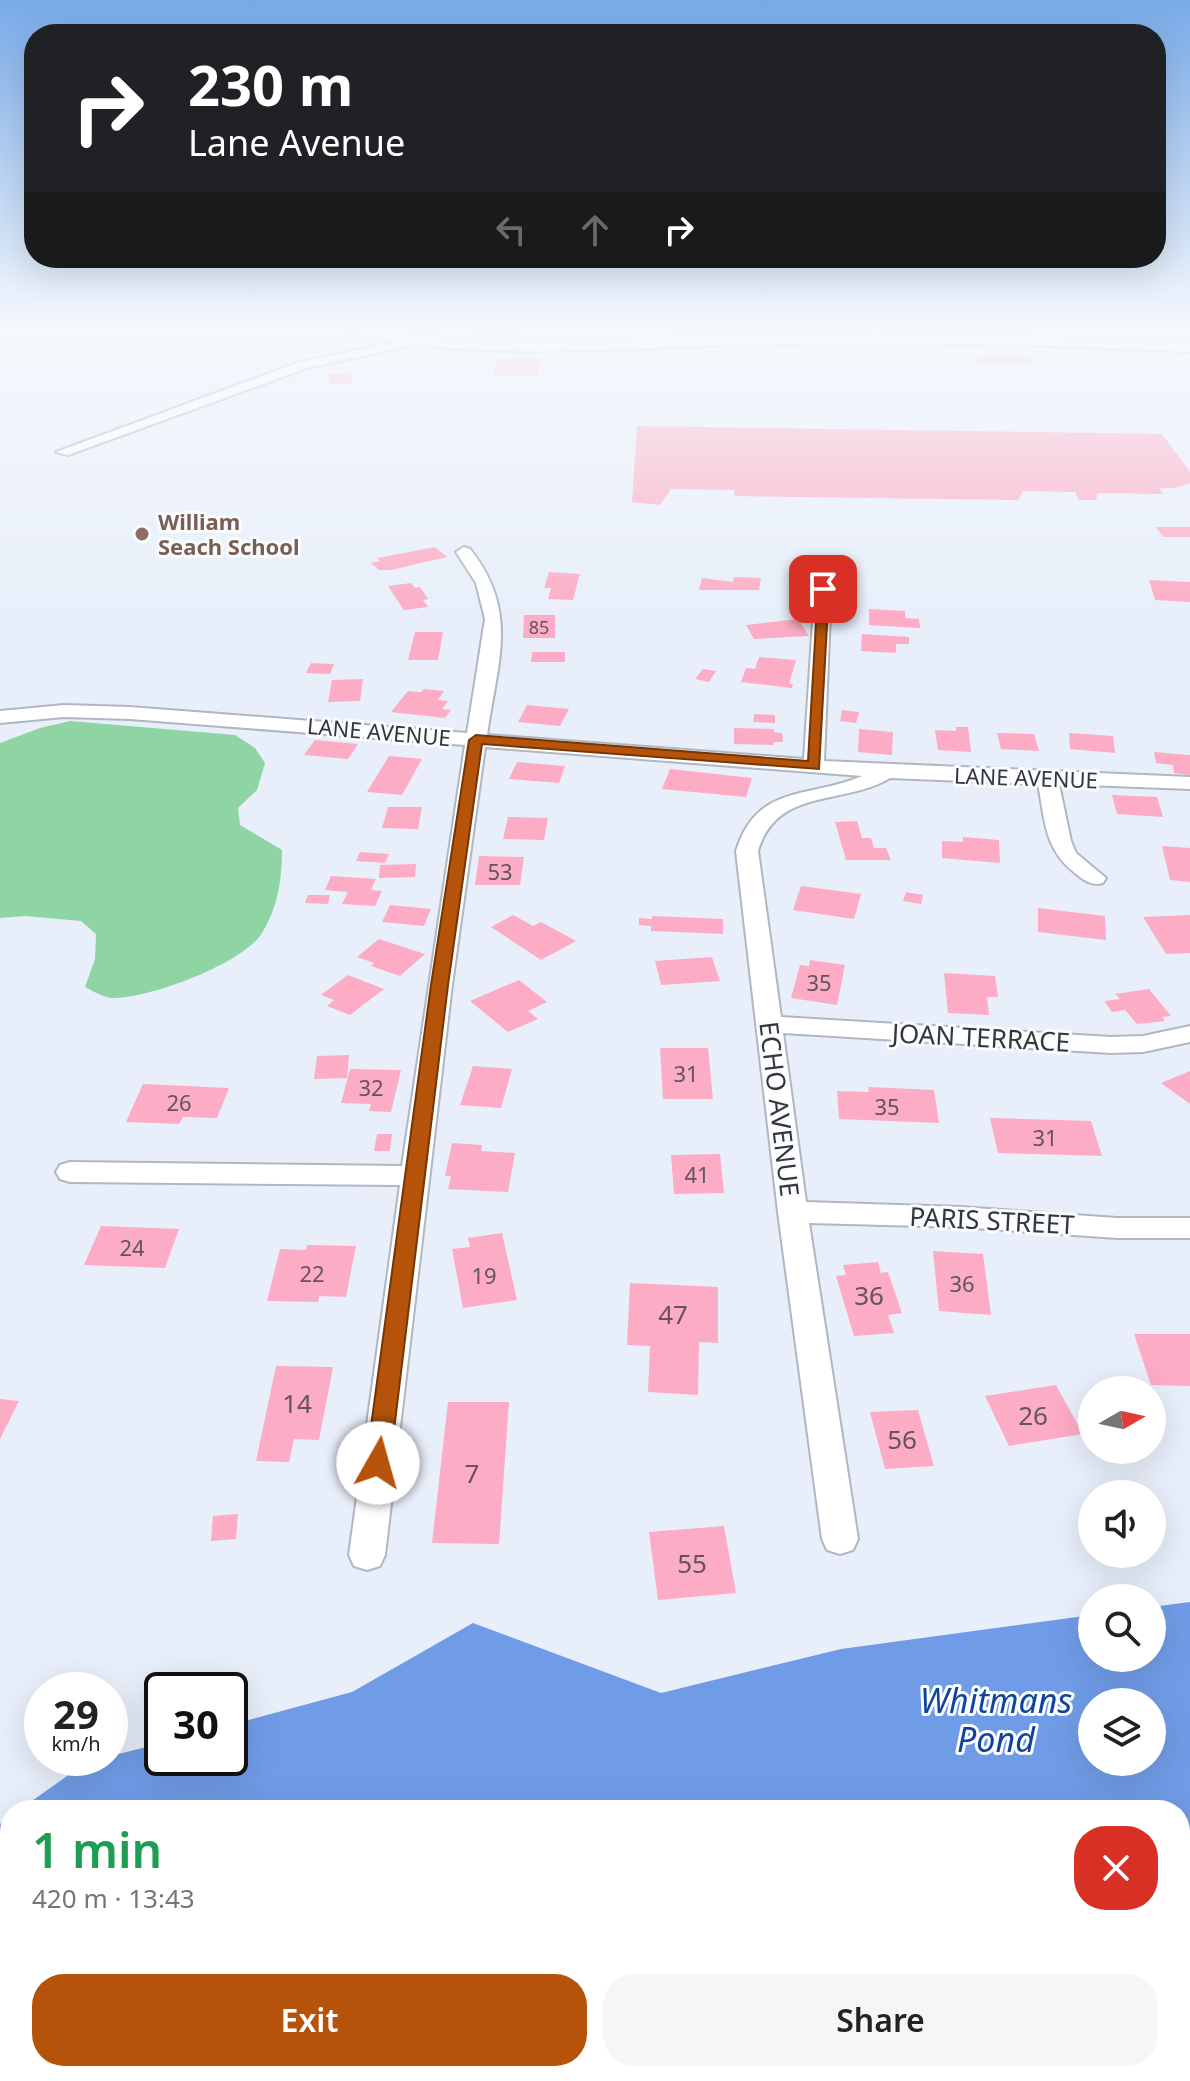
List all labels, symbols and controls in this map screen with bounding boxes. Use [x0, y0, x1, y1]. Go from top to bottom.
text: 230 m [188, 46, 353, 122]
icon: right [56, 56, 160, 160]
text: Lane Avenue [188, 118, 405, 167]
icon: left [489, 208, 533, 252]
icon: ahead [573, 208, 617, 252]
icon: right [657, 208, 701, 252]
place label: William Seach School [158, 506, 300, 561]
marker: William Seach School [133, 525, 151, 543]
pin [789, 555, 857, 623]
icon: arrive [801, 567, 845, 611]
house number: 85 [529, 615, 549, 639]
street label: LANE AVENUE [306, 710, 452, 752]
street label: LANE AVENUE [954, 759, 1098, 795]
house number: 53 [487, 856, 513, 886]
house number: 35 [806, 967, 832, 997]
street label: JOAN TERRACE [888, 1014, 1071, 1060]
street label: ECHO AVENUE [751, 1019, 809, 1199]
house number: 31 [673, 1058, 699, 1088]
house number: 32 [358, 1072, 384, 1102]
house number: 26 [166, 1087, 192, 1117]
house number: 35 [874, 1091, 900, 1121]
house number: 31 [1032, 1122, 1058, 1152]
house number: 41 [684, 1159, 710, 1189]
street label: PARIS STREET [908, 1198, 1076, 1242]
house number: 24 [119, 1232, 145, 1262]
house number: 22 [299, 1258, 325, 1288]
house number: 19 [471, 1260, 497, 1290]
house number: 36 [949, 1268, 975, 1298]
house number: 36 [854, 1277, 884, 1313]
house number: 47 [658, 1296, 688, 1332]
north arrow [1078, 1376, 1166, 1464]
map controls [1078, 1376, 1166, 1776]
house number: 14 [282, 1385, 312, 1421]
house number: 26 [1018, 1397, 1048, 1433]
position arrow [336, 1421, 420, 1505]
house number: 56 [887, 1421, 917, 1457]
house number: 7 [465, 1455, 479, 1491]
button: sound [1078, 1480, 1166, 1568]
house number: 55 [677, 1545, 707, 1581]
button: search [1078, 1584, 1166, 1672]
speed limit sign: 30 [144, 1672, 248, 1776]
water label: Whitmans Pond [920, 1677, 1072, 1762]
text: 29 [53, 1686, 99, 1741]
button: layers [1078, 1688, 1166, 1776]
text: km/h [51, 1730, 101, 1757]
text: 1 min [32, 1817, 162, 1882]
button: close [1074, 1826, 1158, 1910]
text: 420 m · 13:43 [32, 1880, 195, 1916]
button: Exit [32, 1974, 587, 2066]
button: Share [603, 1974, 1158, 2066]

